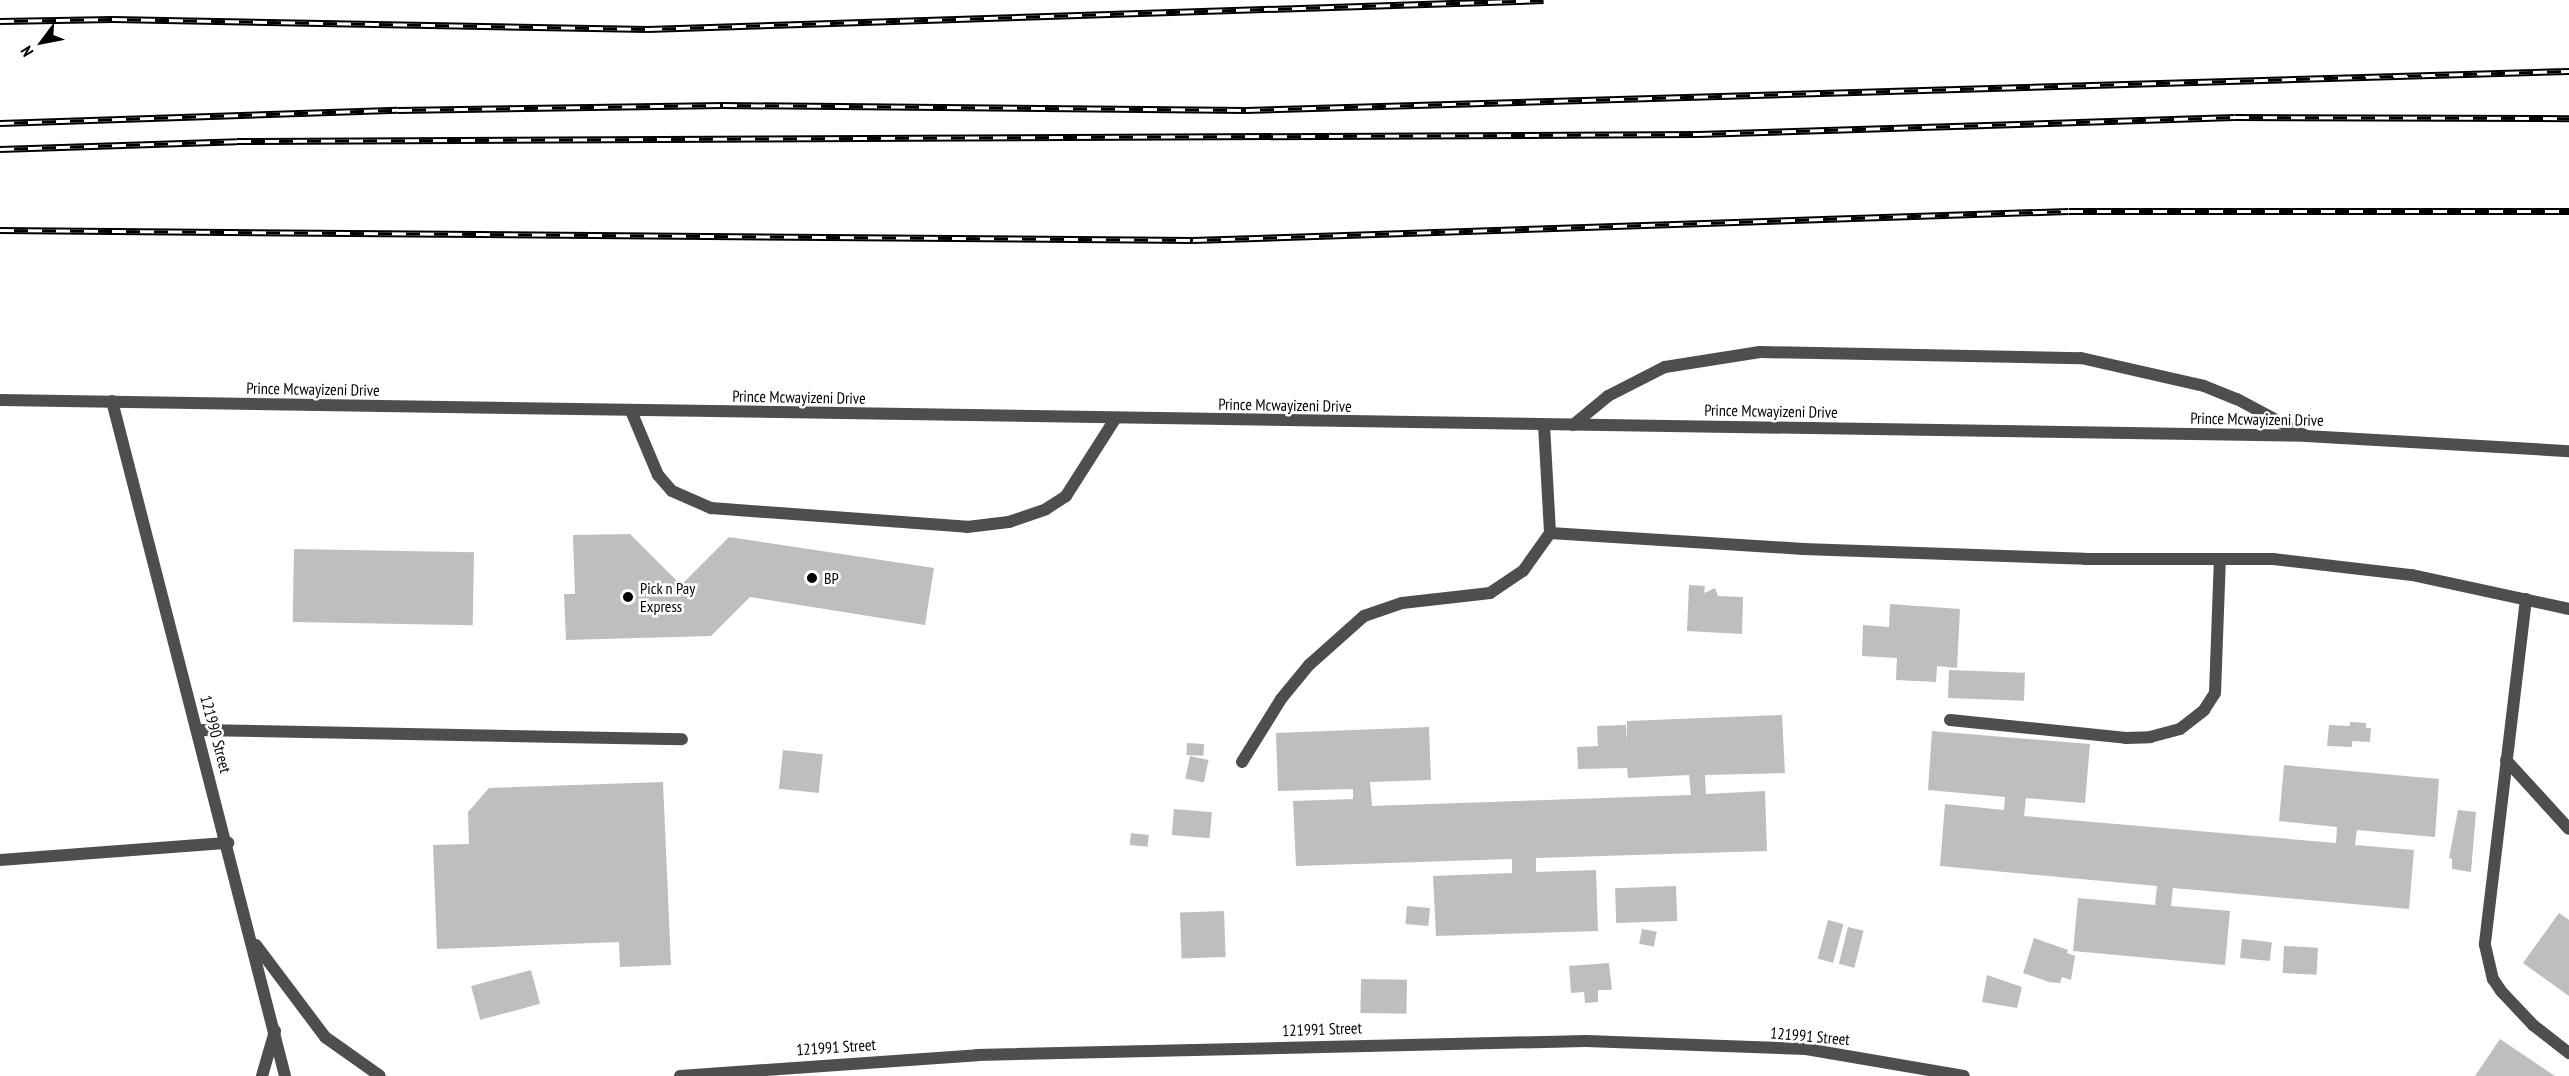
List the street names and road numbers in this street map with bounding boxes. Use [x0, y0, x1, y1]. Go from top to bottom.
street label: Prince Mcwayizeni Drive [246, 378, 380, 400]
street label: Prince Mcwayizeni Drive [732, 386, 866, 408]
street label: Prince Mcwayizeni Drive [1218, 394, 1352, 416]
street label: Prince Mcwayizeni Drive [1704, 400, 1838, 422]
street label: Prince Mcwayizeni Drive [2190, 408, 2324, 430]
street label: 121990 Street [196, 693, 236, 775]
street label: 121991 Street [1282, 1018, 1362, 1040]
street label: 121991 Street [1769, 1023, 1851, 1049]
street label: 121991 Street [796, 1035, 876, 1059]

